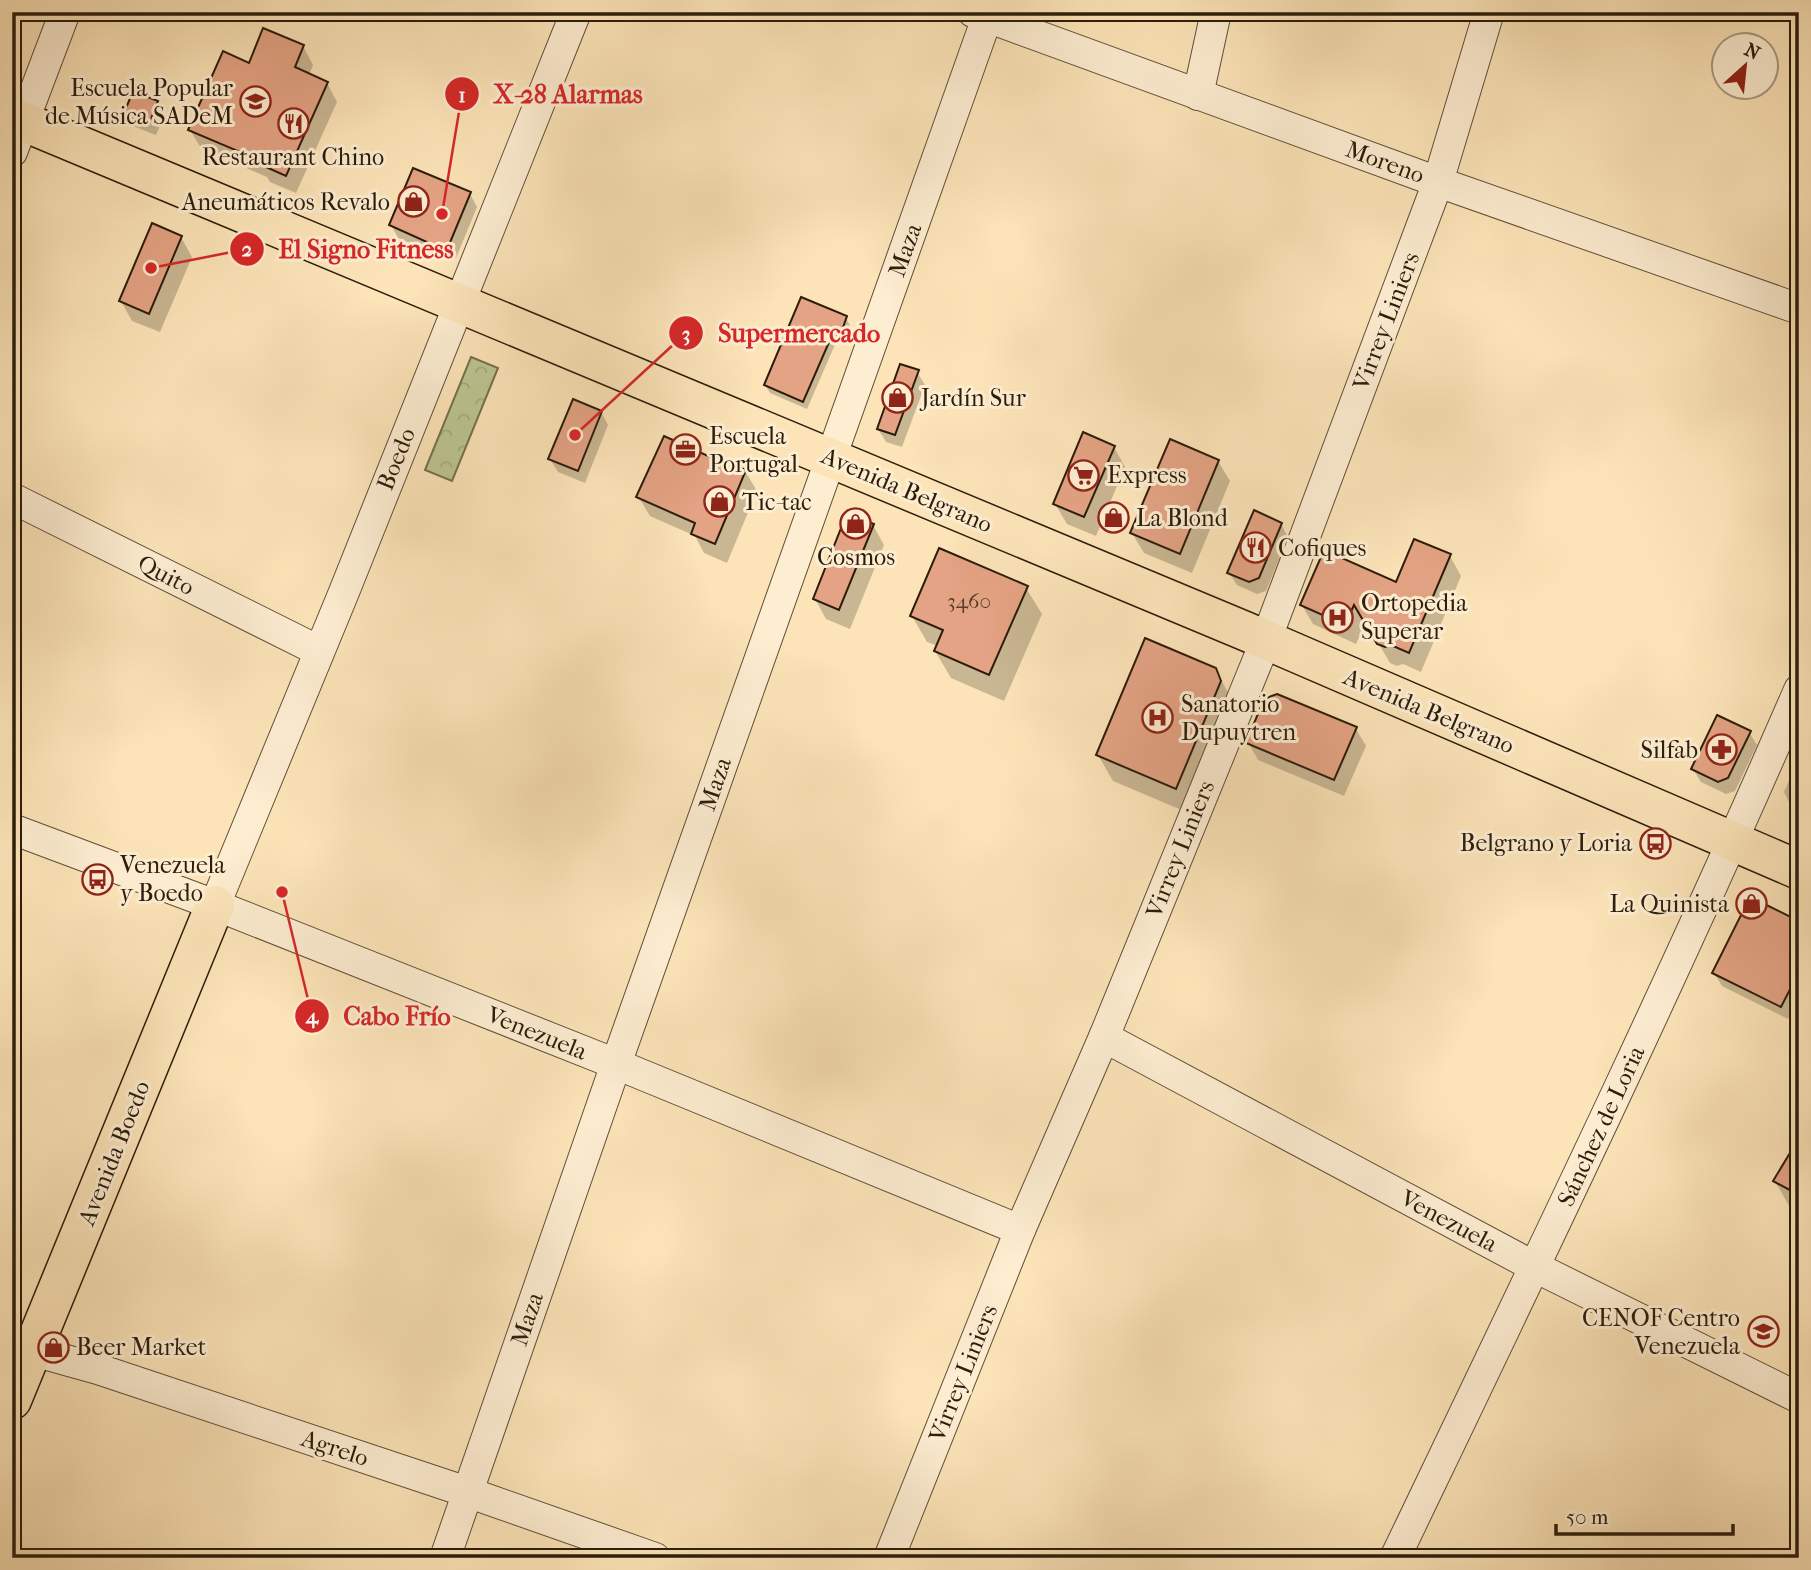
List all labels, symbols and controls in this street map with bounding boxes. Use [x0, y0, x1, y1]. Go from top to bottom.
north arrow [1710, 32, 1780, 102]
text: N [1741, 39, 1764, 65]
callout: X-28 Alarmas [444, 71, 657, 118]
place label: Escuela Popular de Música SADeM [45, 74, 234, 130]
text: X-28 Alarmas [492, 79, 643, 110]
text: 1 [458, 83, 466, 107]
school or university icon: Escuela Popular de Música SADeM [239, 85, 273, 119]
restaurant icon: Restaurant Chino [276, 106, 310, 140]
street label: Moreno [1342, 135, 1428, 189]
place label: Restaurant Chino [202, 143, 384, 171]
shop icon: Aneumáticos Revalo [396, 185, 430, 219]
place label: Aneumáticos Revalo [181, 188, 390, 216]
street label: Maza [882, 219, 928, 281]
callout: El Signo Fitness [230, 225, 468, 272]
text: El Signo Fitness [278, 234, 454, 265]
text: 2 [242, 237, 253, 261]
street label: Virrey Liniers [1346, 248, 1425, 395]
callout: Supermercado [669, 310, 894, 357]
text: Supermercado [718, 318, 880, 349]
text: 3 [682, 322, 690, 346]
shop icon: Jardín Sur [881, 381, 915, 415]
place label: Jardín Sur [919, 384, 1027, 412]
place label: Escuela Portugal [709, 422, 798, 478]
street label: Boedo [371, 424, 421, 494]
office icon: Escuela Portugal [669, 433, 703, 467]
street label: Avenida Belgrano [816, 441, 997, 539]
supermarket icon: Express [1067, 458, 1101, 492]
place label: Express [1107, 461, 1187, 489]
shop icon: Tic-tac [702, 485, 736, 519]
place label: Tic-tac [742, 488, 812, 516]
shop icon: La Blond [1096, 501, 1130, 535]
place label: La Blond [1136, 504, 1229, 532]
shop icon: Cosmos [839, 506, 873, 540]
restaurant icon: Cofiques [1238, 531, 1272, 565]
place label: Cofiques [1278, 534, 1367, 562]
place label: Cosmos [817, 543, 895, 571]
street label: Quito [133, 549, 199, 601]
house number: 3460 [947, 589, 991, 613]
place label: Ortopedia Superar [1361, 589, 1468, 645]
hospital icon: Ortopedia Superar [1321, 600, 1355, 634]
street label: Avenida Belgrano [1338, 662, 1519, 760]
place label: Sanatorio Dupuytren [1181, 690, 1296, 746]
hospital icon: Sanatorio Dupuytren [1141, 701, 1175, 735]
pharmacy icon: Silfab [1704, 733, 1738, 767]
place label: Silfab [1640, 736, 1698, 764]
street label: Maza [693, 753, 737, 814]
street label: Virrey Liniers [1139, 776, 1220, 923]
bus stop icon: Belgrano y Loria [1638, 826, 1672, 860]
place label: Belgrano y Loria [1460, 829, 1633, 857]
place label: Venezuela y Boedo [119, 851, 226, 907]
bus stop icon: Venezuela y Boedo [80, 862, 114, 896]
shop icon: La Quinista [1735, 887, 1769, 921]
place label: La Quinista [1609, 890, 1730, 918]
callout: Cabo Frío [294, 992, 465, 1039]
street label: Venezuela [482, 1000, 592, 1066]
text: Cabo Frío [343, 1001, 451, 1032]
text: 4 [305, 1004, 320, 1029]
street label: Sánchez de Loria [1552, 1040, 1651, 1211]
street label: Avenida Boedo [72, 1077, 156, 1230]
street label: Venezuela [1395, 1183, 1503, 1259]
street label: Maza [505, 1288, 549, 1349]
street label: Virrey Liniers [922, 1300, 1003, 1447]
place label: CENOF Centro Venezuela [1582, 1304, 1741, 1360]
school or university icon: CENOF Centro Venezuela [1746, 1315, 1780, 1349]
shop icon: Beer Market [36, 1330, 70, 1364]
place label: Beer Market [76, 1333, 207, 1361]
street label: Agrelo [297, 1424, 372, 1472]
scale bar [1556, 1493, 1732, 1537]
text: 50 m [1566, 1505, 1609, 1529]

